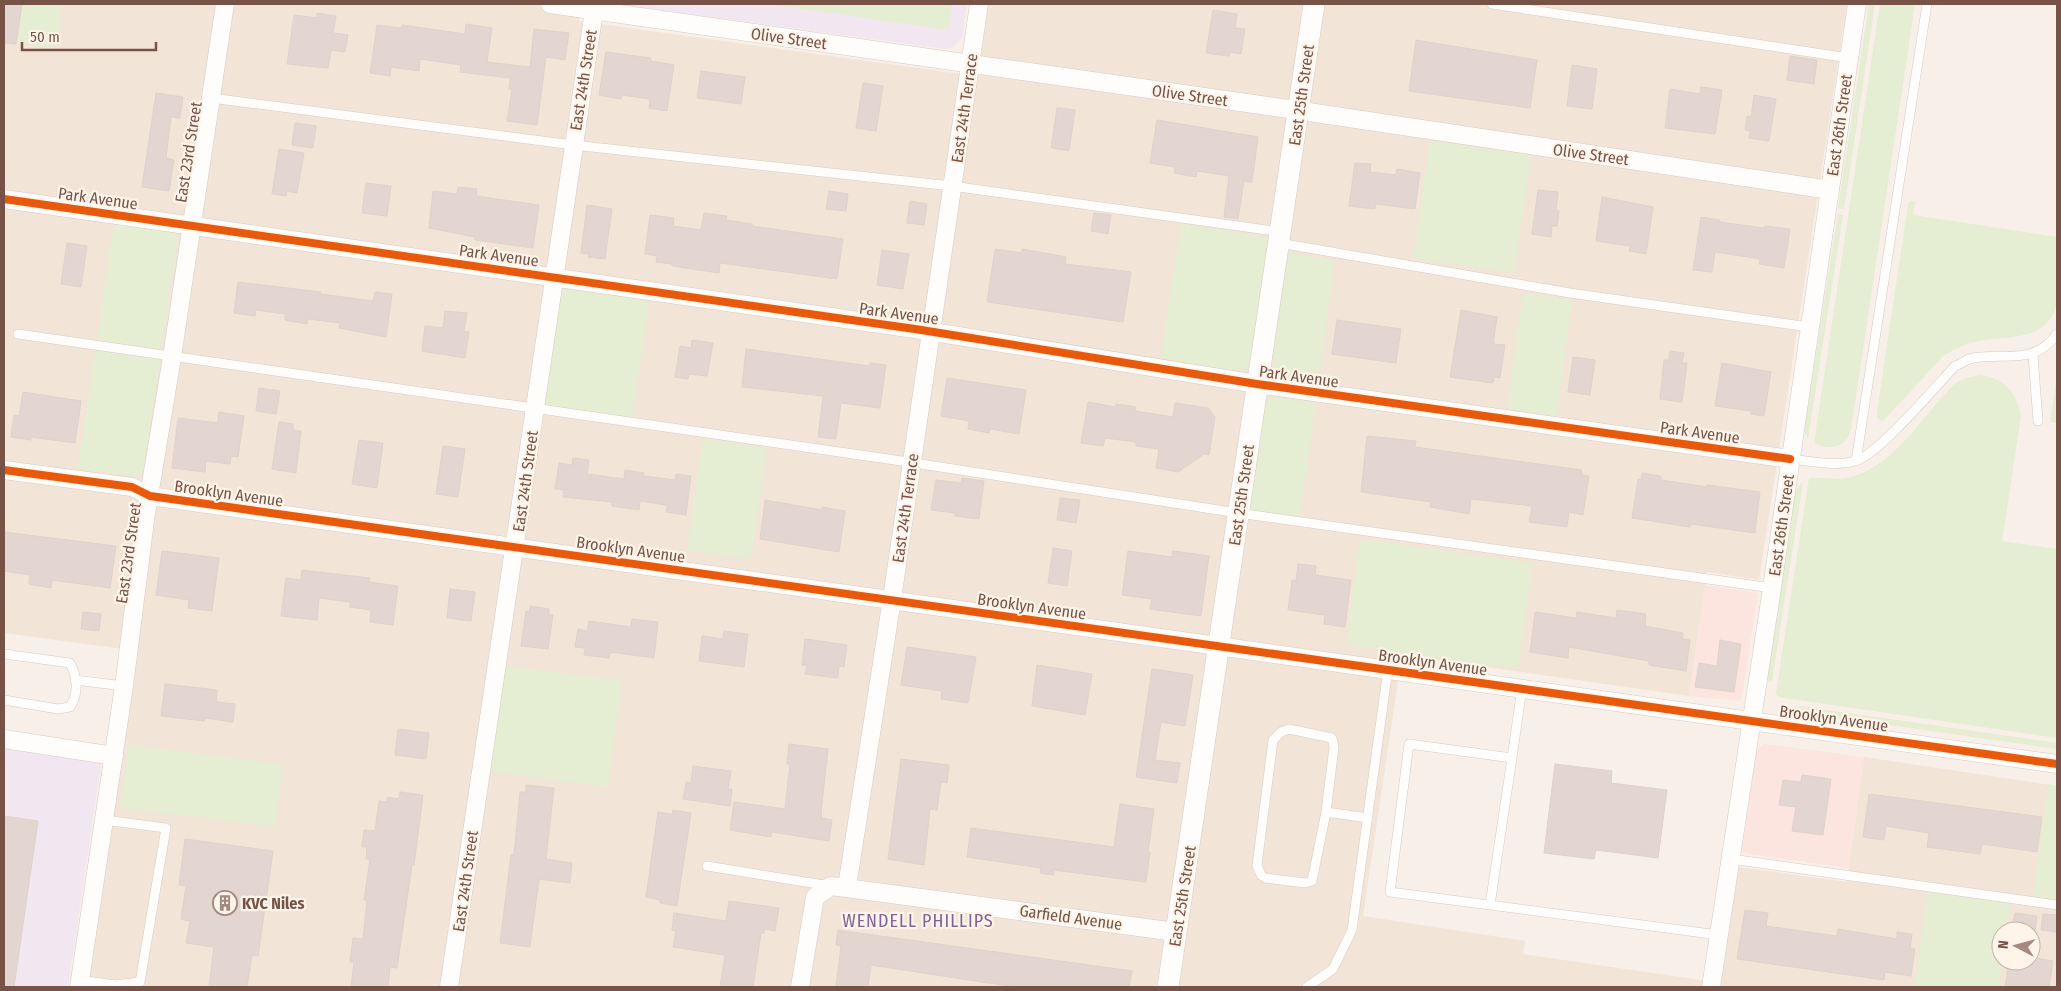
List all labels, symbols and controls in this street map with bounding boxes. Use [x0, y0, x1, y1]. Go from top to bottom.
scale bar [22, 20, 156, 52]
street label: Olive Street [750, 24, 829, 53]
street label: East 24th Street [566, 27, 601, 132]
text: 50 m [30, 28, 60, 46]
street label: East 25th Street [1285, 43, 1318, 147]
street label: East 24th Terrace [947, 52, 982, 164]
street label: East 26th Street [1823, 72, 1856, 177]
street label: Olive Street [1151, 81, 1230, 110]
street label: East 23rd Street [171, 100, 206, 204]
street label: Olive Street [1552, 140, 1631, 169]
street label: Park Avenue [57, 184, 139, 214]
street label: Park Avenue [458, 241, 540, 271]
street label: Park Avenue [858, 299, 940, 329]
street label: Park Avenue [1258, 362, 1340, 392]
street label: Park Avenue [1659, 418, 1741, 448]
street label: East 24th Street [509, 428, 542, 533]
street label: East 25th Street [1225, 443, 1258, 547]
street label: East 24th Terrace [888, 452, 923, 564]
street label: East 26th Street [1765, 472, 1798, 577]
street label: Brooklyn Avenue [173, 476, 285, 511]
street label: East 23rd Street [112, 501, 145, 605]
street label: Brooklyn Avenue [575, 532, 687, 567]
street label: Brooklyn Avenue [976, 589, 1088, 624]
street label: Brooklyn Avenue [1377, 645, 1489, 680]
street label: Brooklyn Avenue [1778, 701, 1890, 736]
street label: East 24th Street [449, 828, 482, 933]
street label: East 25th Street [1165, 844, 1200, 948]
building icon: KVC Niles [212, 890, 238, 916]
place label: KVC Niles [242, 894, 304, 913]
street label: Garfield Avenue [1018, 901, 1124, 934]
district label: WENDELL PHILLIPS [842, 910, 994, 932]
north arrow [1991, 921, 2041, 971]
text: N [1995, 940, 2012, 950]

